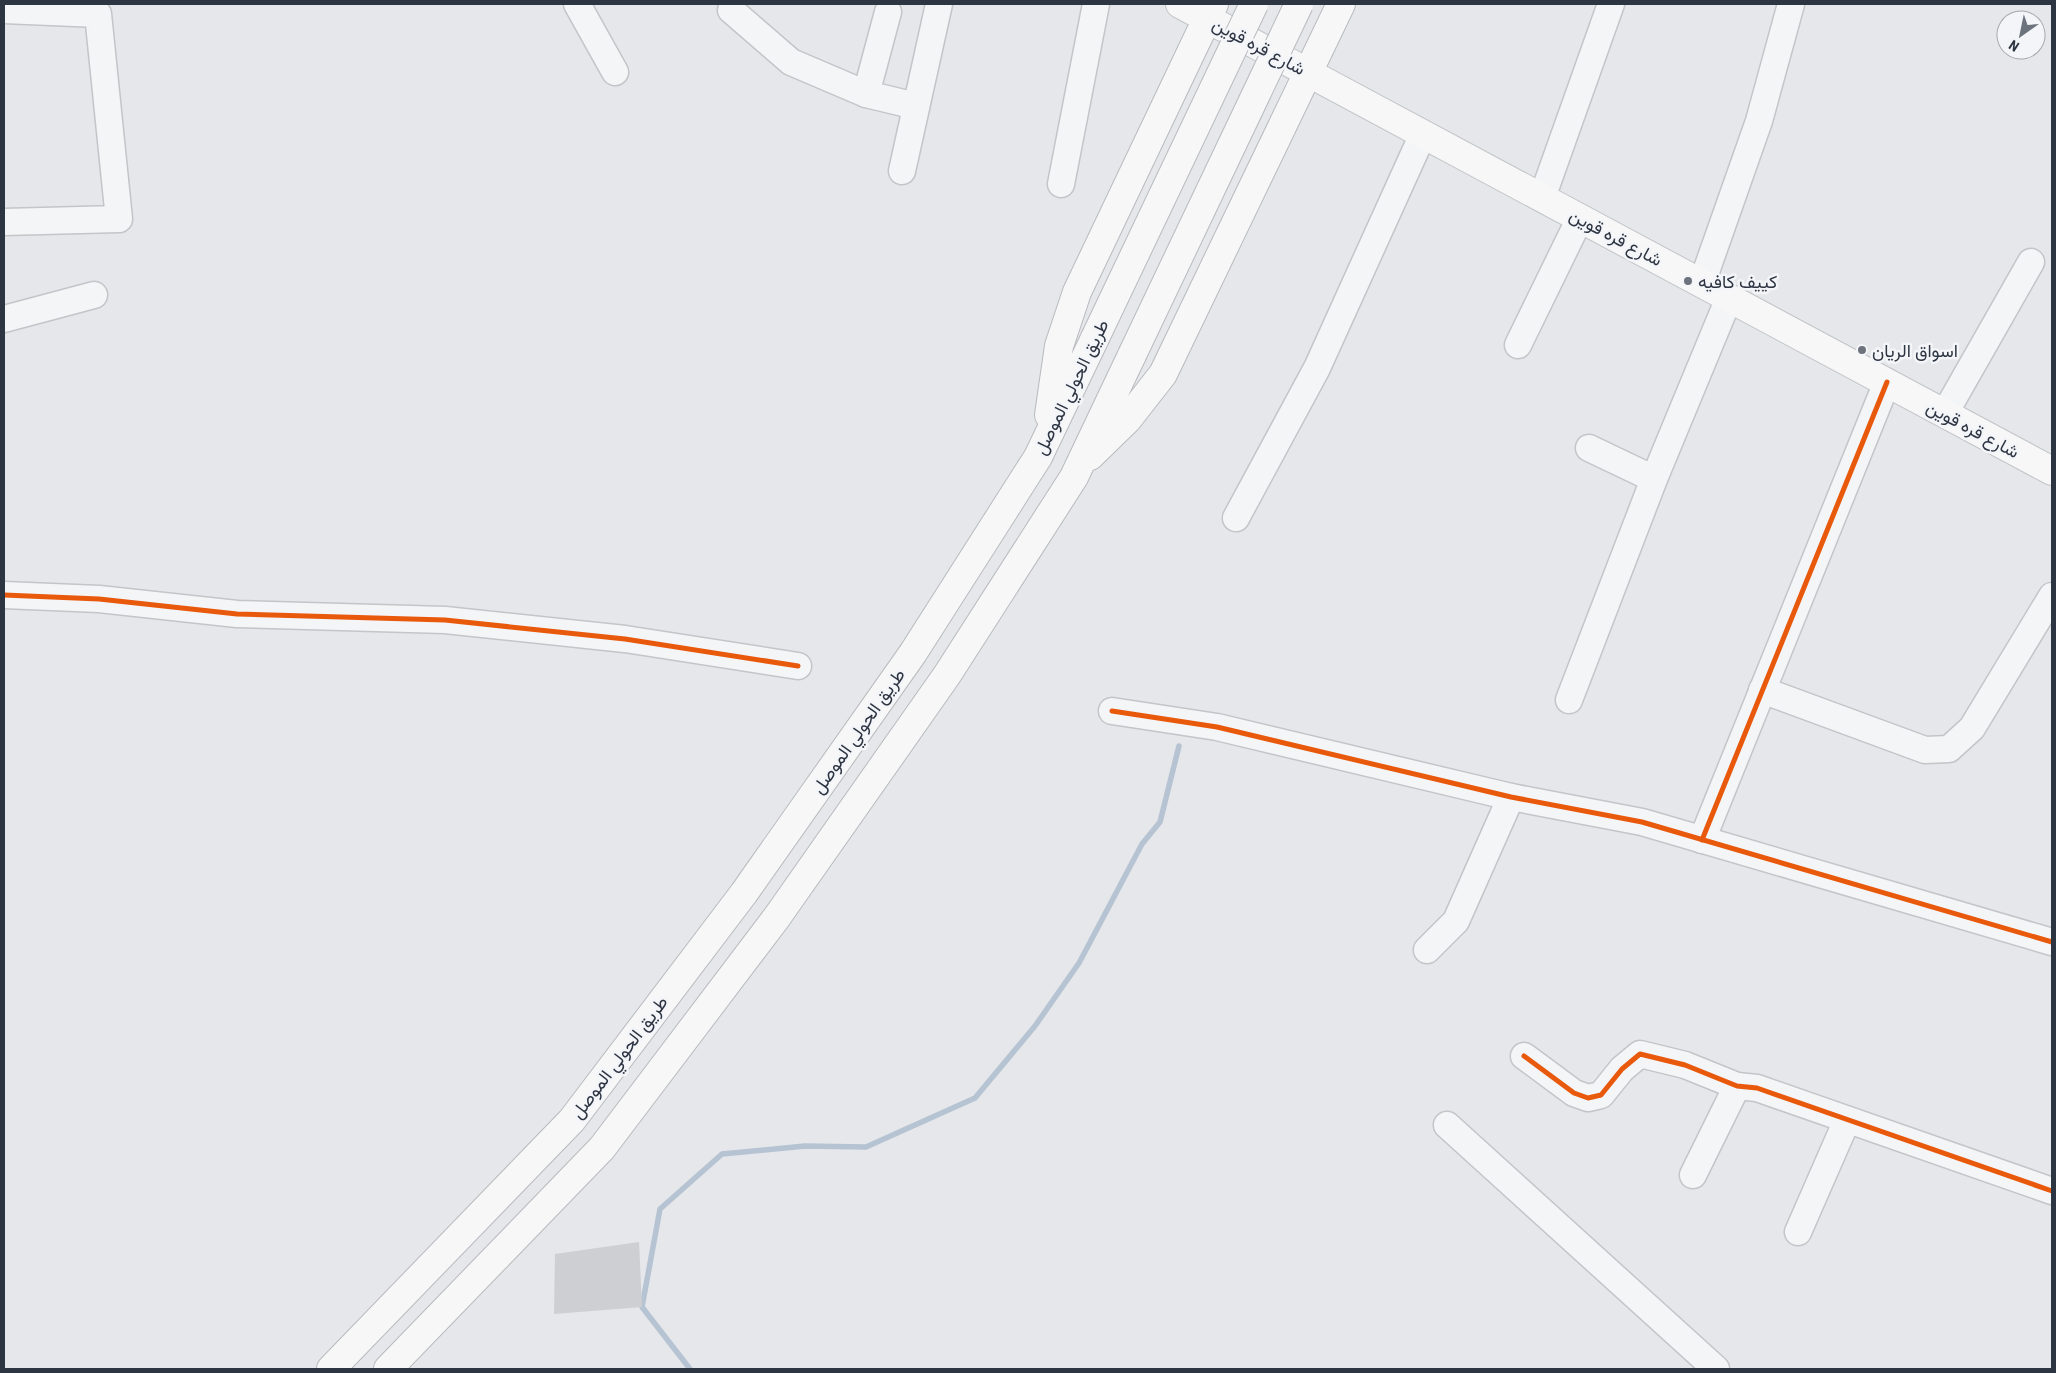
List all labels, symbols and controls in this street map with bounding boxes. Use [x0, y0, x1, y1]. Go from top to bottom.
north arrow [1996, 10, 2046, 60]
street label: شارع قره قوين [1208, 13, 1309, 81]
text: N [2006, 37, 2022, 55]
street label: شارع قره قوين [1565, 204, 1666, 272]
place label: كييف كافيه [1698, 271, 1777, 292]
marker: كييف كافيه [1682, 275, 1694, 287]
street label: طريق الحولي الموصل [1029, 316, 1117, 460]
place label: اسواق الريان [1872, 340, 1958, 362]
marker: اسواق الريان [1856, 344, 1868, 356]
street label: شارع قره قوين [1922, 396, 2023, 464]
street label: طريق الحولي الموصل [807, 664, 913, 800]
street label: طريق الحولي الموصل [566, 992, 676, 1125]

